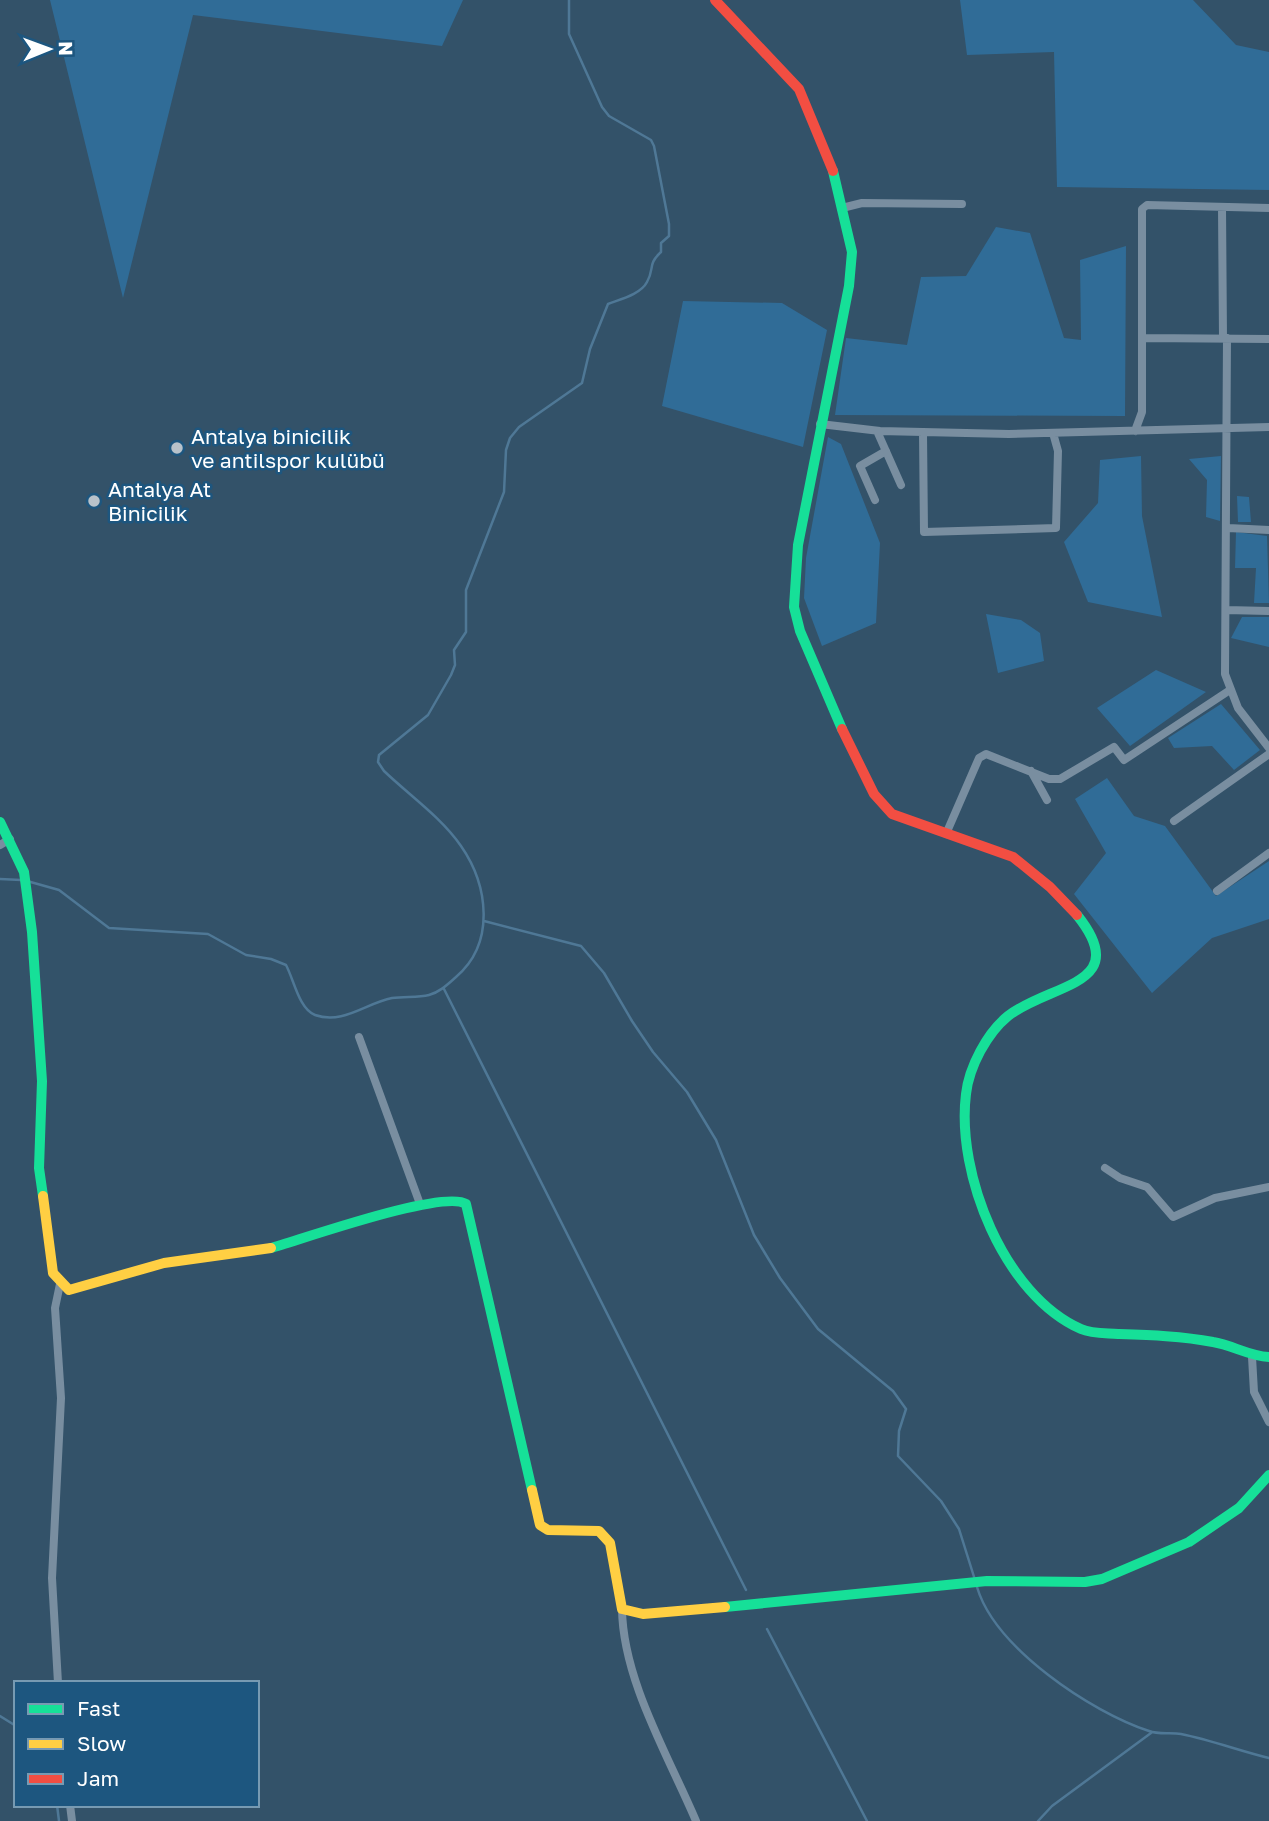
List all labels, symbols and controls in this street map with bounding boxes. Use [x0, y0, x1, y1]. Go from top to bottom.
north arrow [14, 14, 84, 84]
text: N [55, 41, 78, 56]
place label: Antalya binicilik ve antilspor kulübü [191, 423, 385, 473]
marker: Antalya binicilik ve antilspor kulübü [169, 440, 185, 456]
place label: Antalya At Binicilik [108, 476, 211, 526]
marker: Antalya At Binicilik [86, 493, 102, 509]
legend [14, 1681, 259, 1807]
text: Fast [77, 1695, 120, 1721]
text: Slow [77, 1730, 126, 1756]
text: Jam [77, 1765, 119, 1791]

